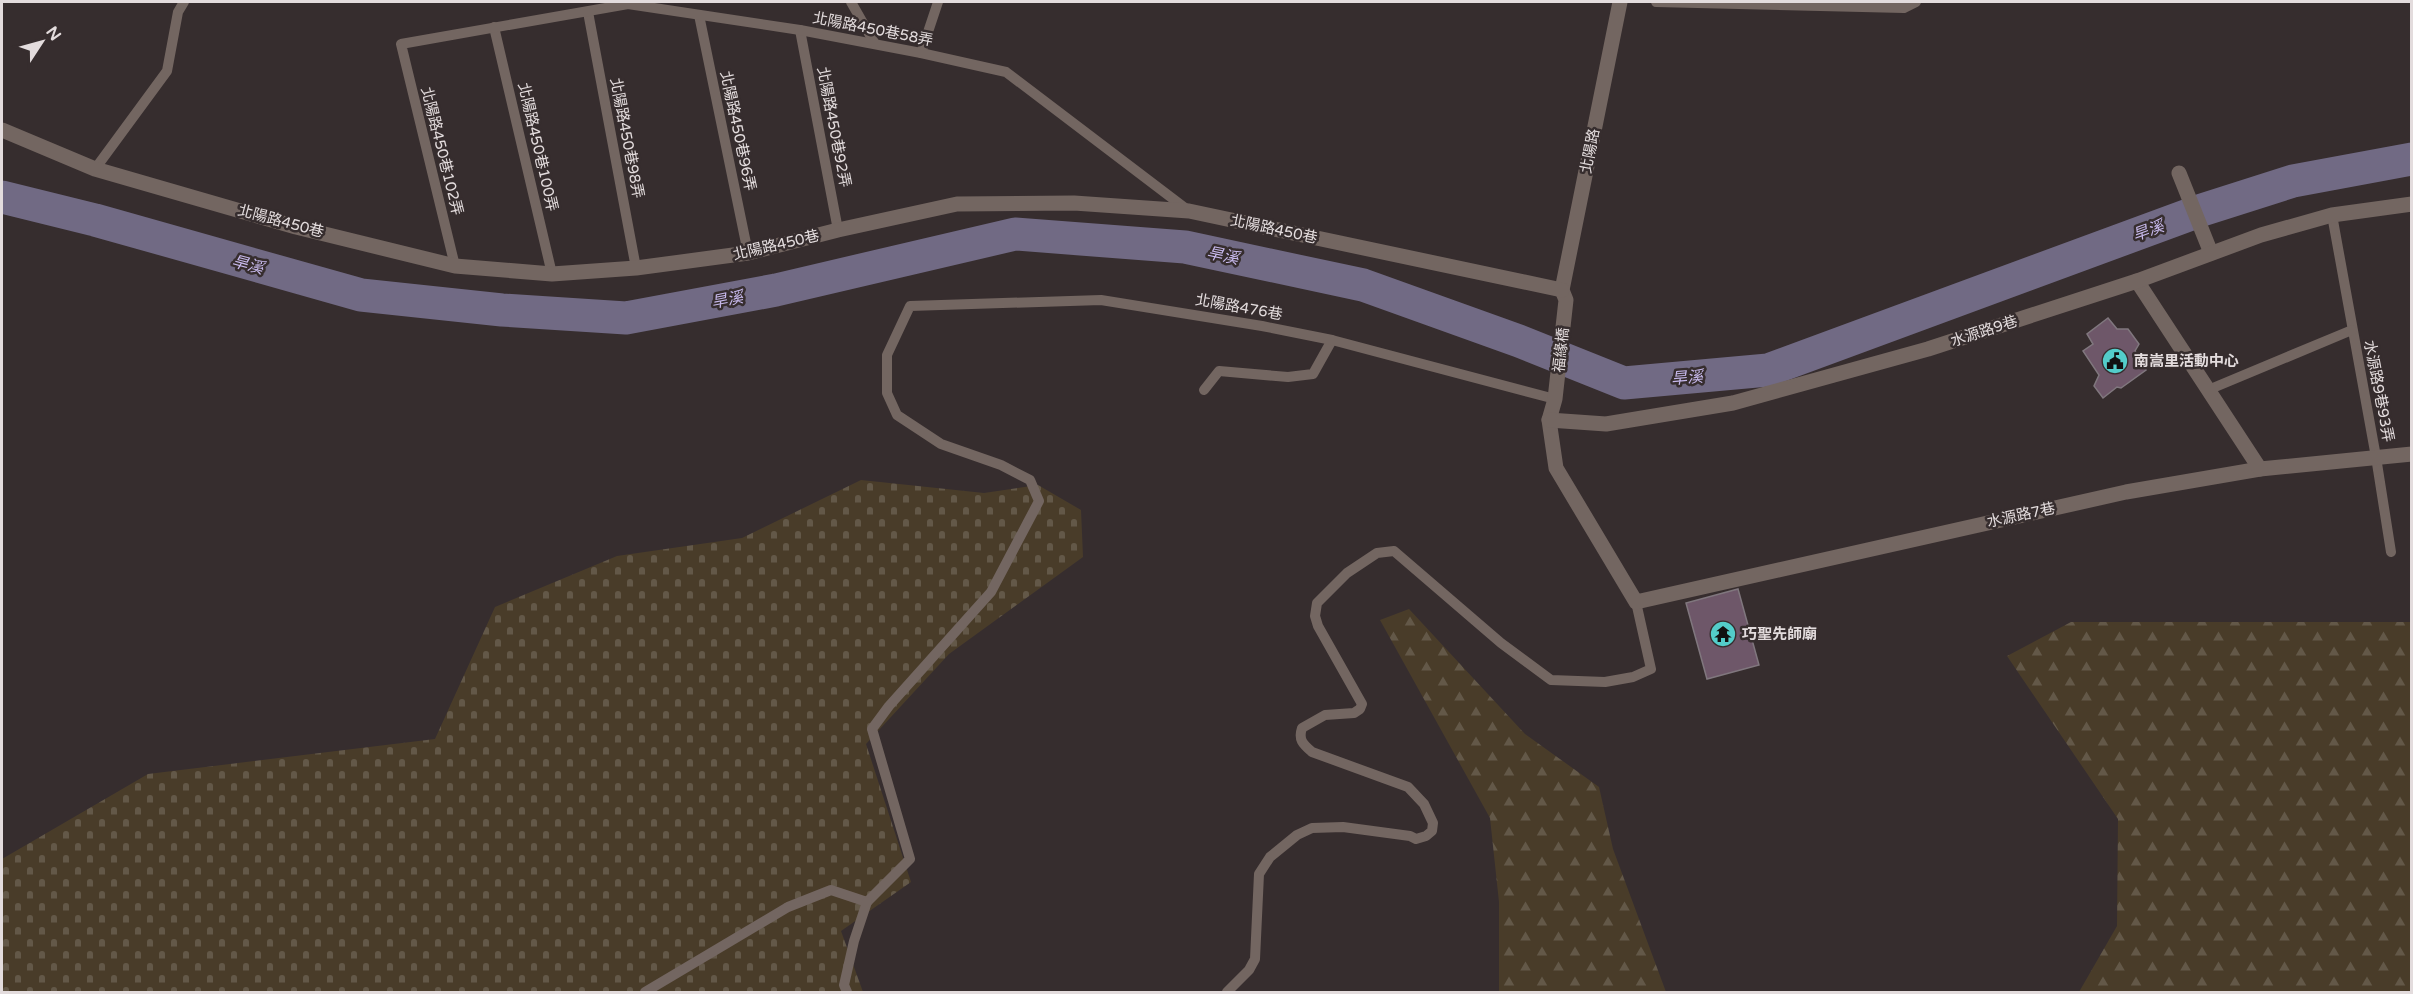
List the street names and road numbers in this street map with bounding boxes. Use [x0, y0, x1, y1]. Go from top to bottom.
street label: 北陽路450巷58弄 [811, 9, 935, 49]
street label: 北陽路450巷92弄 [814, 65, 854, 189]
street label: 北陽路450巷96弄 [717, 69, 759, 193]
street label: 北陽路450巷98弄 [607, 76, 647, 200]
street label: 北陽路450巷100弄 [514, 81, 562, 213]
street label: 北陽路450巷102弄 [417, 85, 467, 217]
street label: 北陽路 [1577, 127, 1603, 175]
street label: 北陽路450巷 [236, 201, 326, 241]
street label: 北陽路450巷 [1229, 211, 1319, 247]
street label: 北陽路450巷 [731, 226, 821, 264]
street label: 北陽路476巷 [1194, 290, 1284, 324]
street label: 水源路9巷 [1948, 312, 2020, 350]
street label: 福緣橋 [1550, 327, 1572, 373]
street label: 水源路9巷93弄 [2360, 339, 2398, 443]
street label: 水源路7巷 [1985, 499, 2057, 531]

